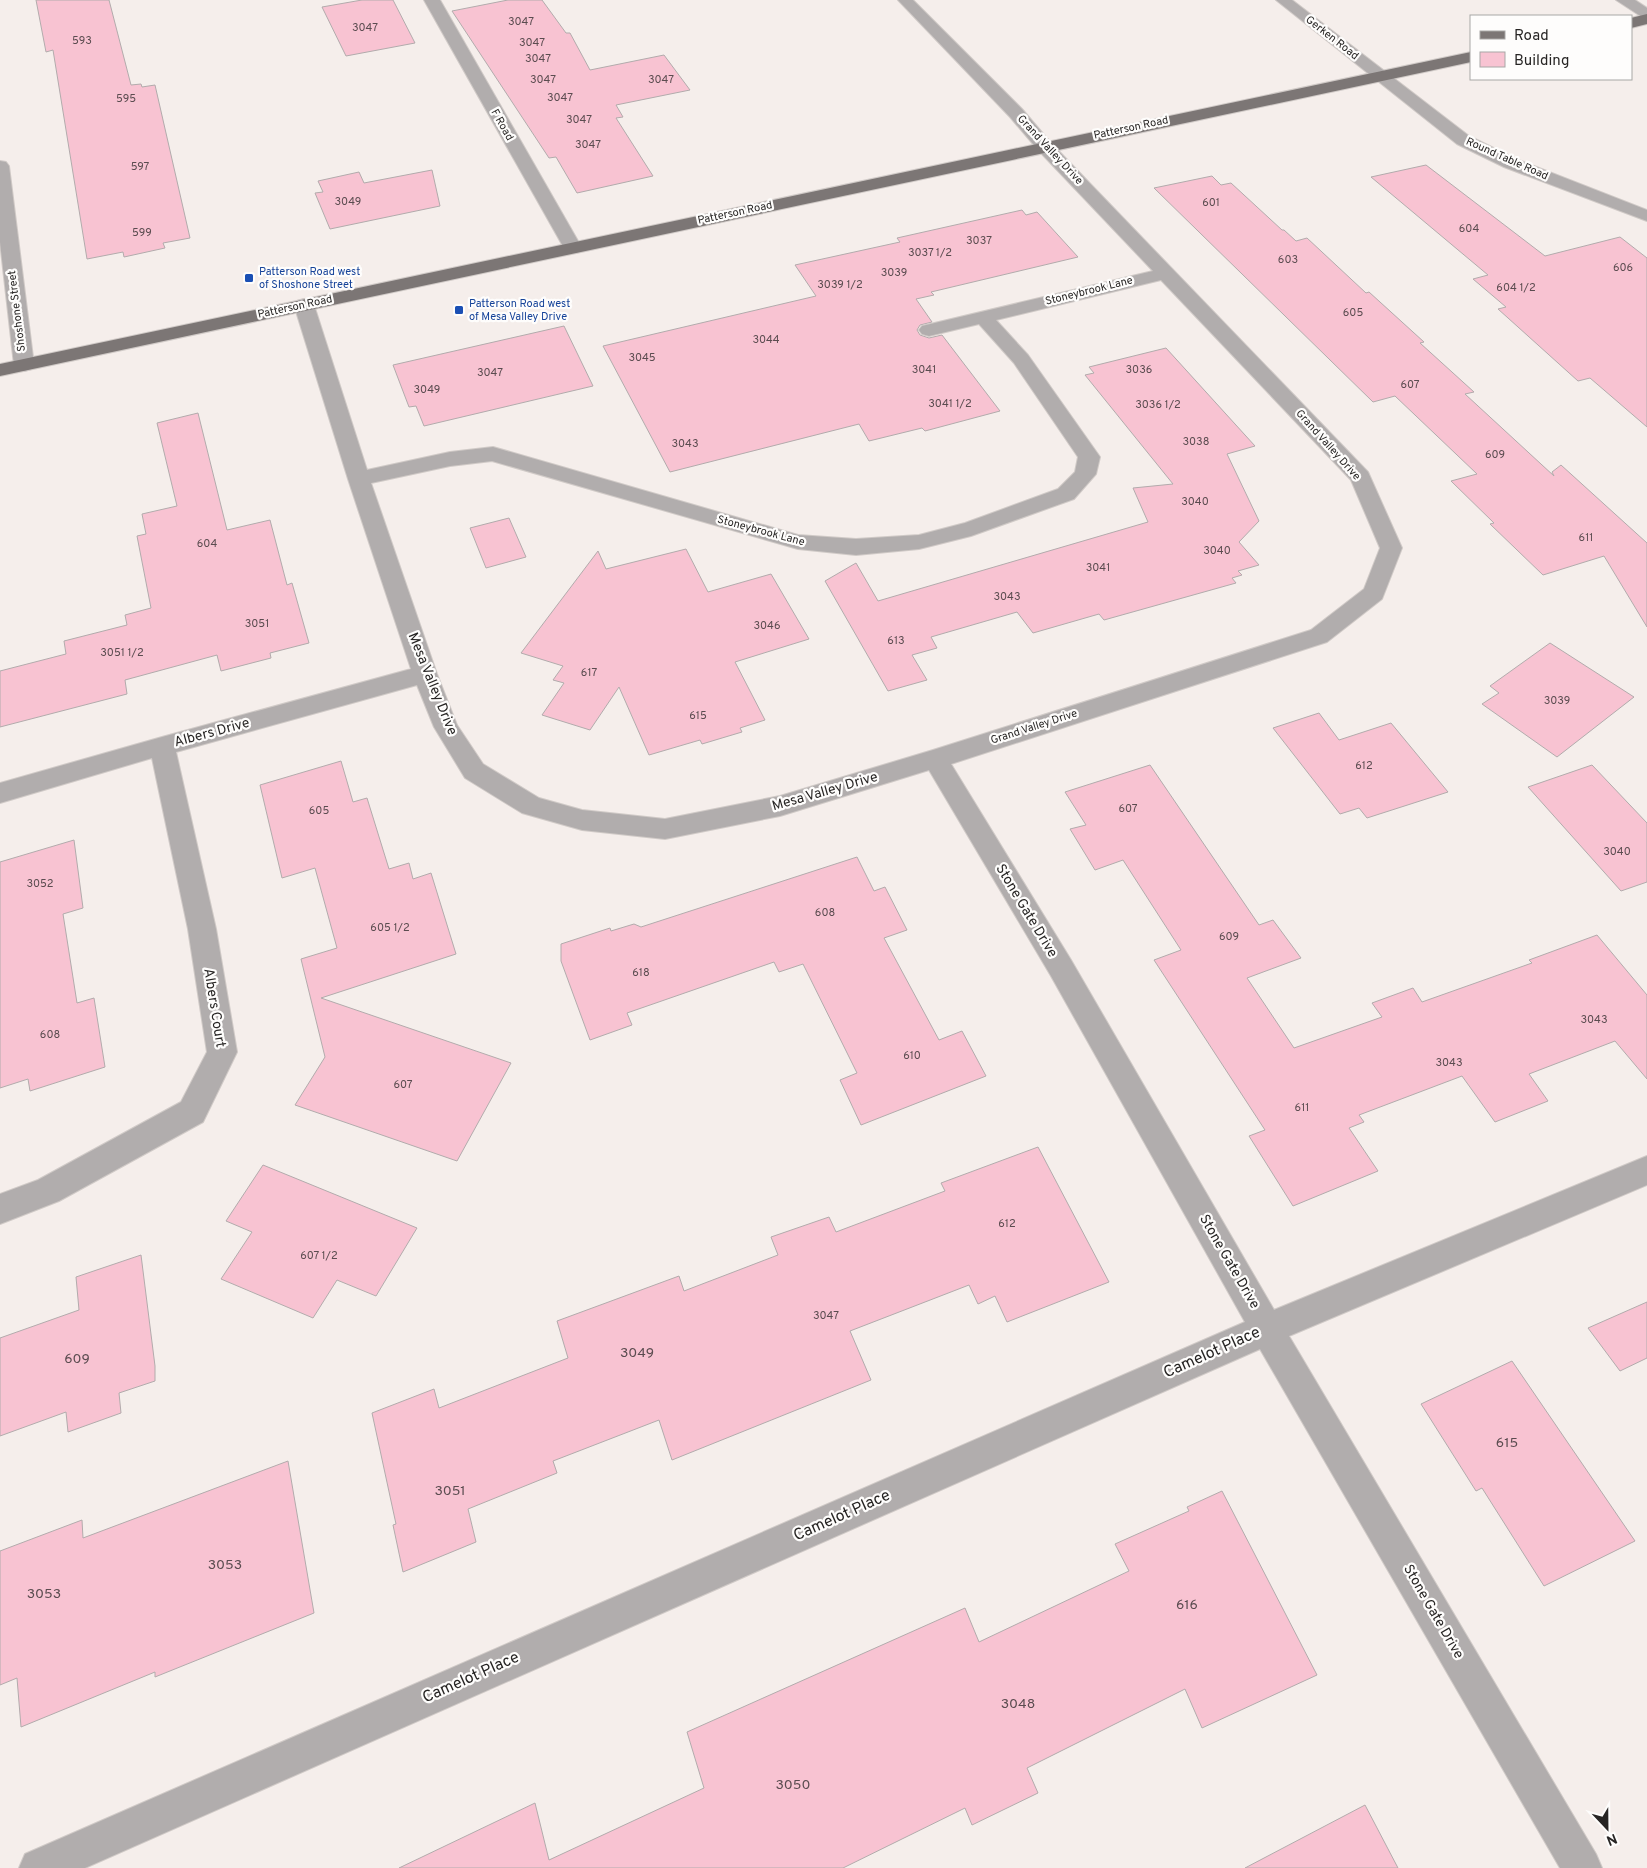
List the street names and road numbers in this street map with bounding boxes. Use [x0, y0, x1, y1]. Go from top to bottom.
street label: Gerken Road [1303, 13, 1361, 63]
street label: F Road [488, 107, 516, 143]
street label: Grand Valley Drive [1014, 112, 1086, 188]
street label: Patterson Road [1092, 113, 1170, 143]
street label: Round Table Road [1464, 135, 1550, 183]
street label: Patterson Road [696, 198, 774, 228]
street label: Shoshone Street [5, 270, 29, 352]
street label: Stoneybrook Lane [1044, 273, 1134, 309]
street label: Patterson Road [256, 292, 334, 322]
street label: Grand Valley Drive [1293, 407, 1363, 483]
street label: Stoneybrook Lane [716, 513, 806, 549]
street label: Mesa Valley Drive [404, 630, 460, 738]
street label: Grand Valley Drive [989, 706, 1079, 748]
street label: Albers Drive [172, 715, 252, 751]
street label: Mesa Valley Drive [770, 769, 880, 815]
street label: Stone Gate Drive [991, 861, 1061, 961]
street label: Albers Court [199, 967, 229, 1049]
street label: Stone Gate Drive [1195, 1212, 1263, 1312]
street label: Camelot Place [1161, 1323, 1263, 1383]
street label: Camelot Place [791, 1486, 893, 1546]
street label: Stone Gate Drive [1399, 1562, 1467, 1662]
street label: Camelot Place [420, 1648, 522, 1708]

